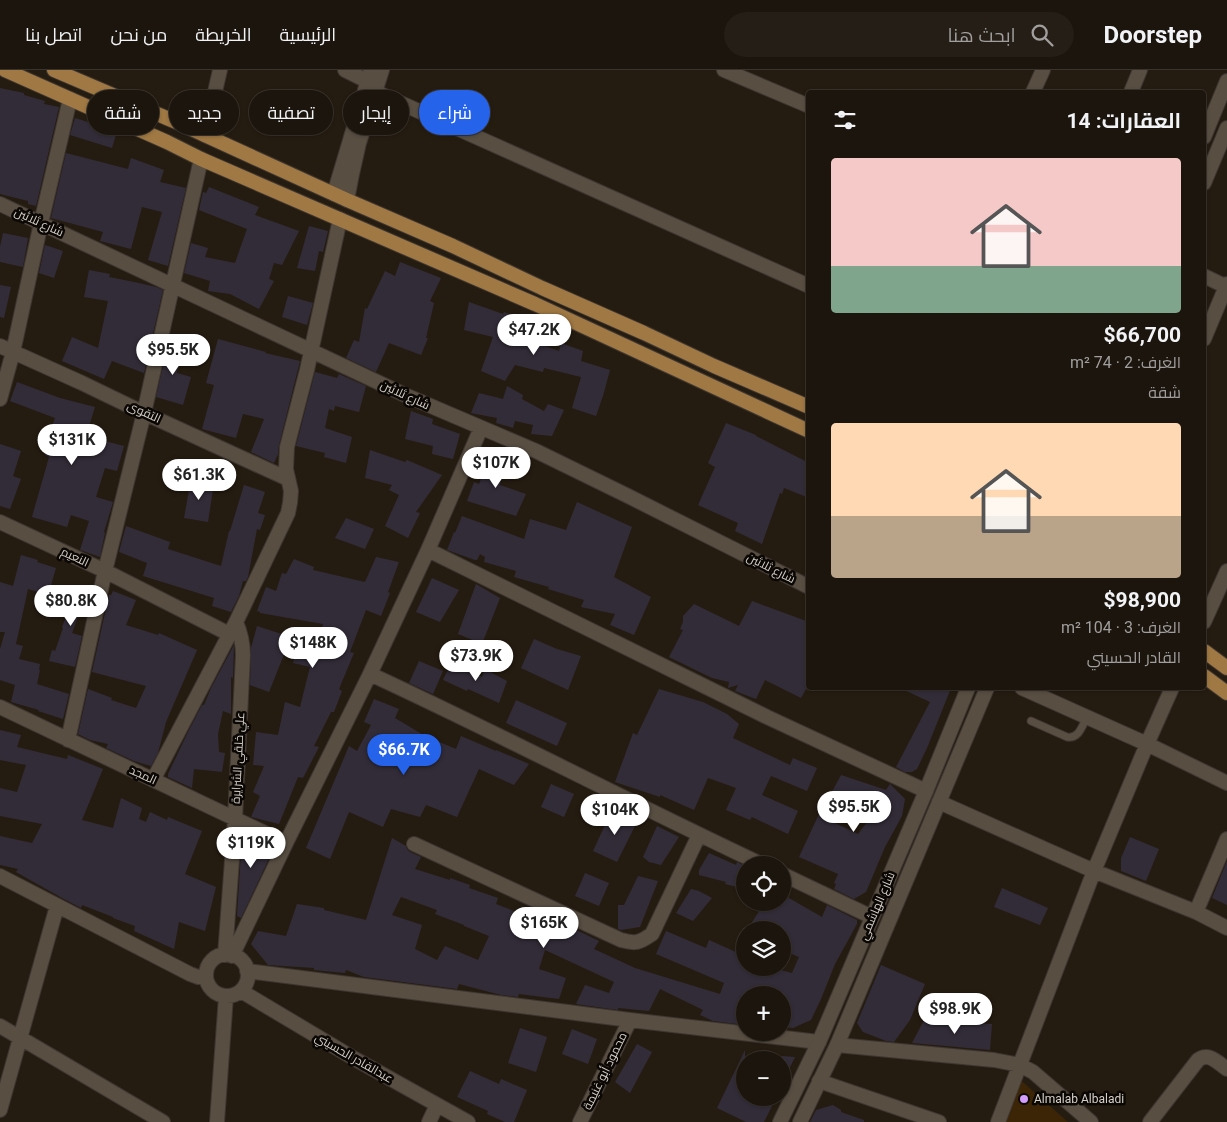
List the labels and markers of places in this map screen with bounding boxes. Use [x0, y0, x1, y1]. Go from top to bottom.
pin: $47.2K [493, 314, 575, 356]
pin: $95.5K [132, 334, 214, 376]
pin: $131K [37, 424, 107, 466]
pin: $107K [461, 446, 531, 489]
pin: $61.3K [158, 458, 240, 501]
pin: $80.8K [30, 584, 112, 627]
pin: $148K [278, 626, 348, 669]
pin: $73.9K [435, 640, 517, 682]
pin: $66.7K [363, 734, 445, 776]
pin: $95.5K [813, 790, 895, 833]
pin: $104K [580, 794, 650, 836]
pin: $119K [216, 826, 286, 869]
pin: $165K [509, 906, 579, 949]
pin: $98.9K [914, 992, 996, 1035]
place label: Almalab Albaladi [1034, 1092, 1124, 1106]
marker: Almalab Albaladi [1018, 1093, 1030, 1105]

